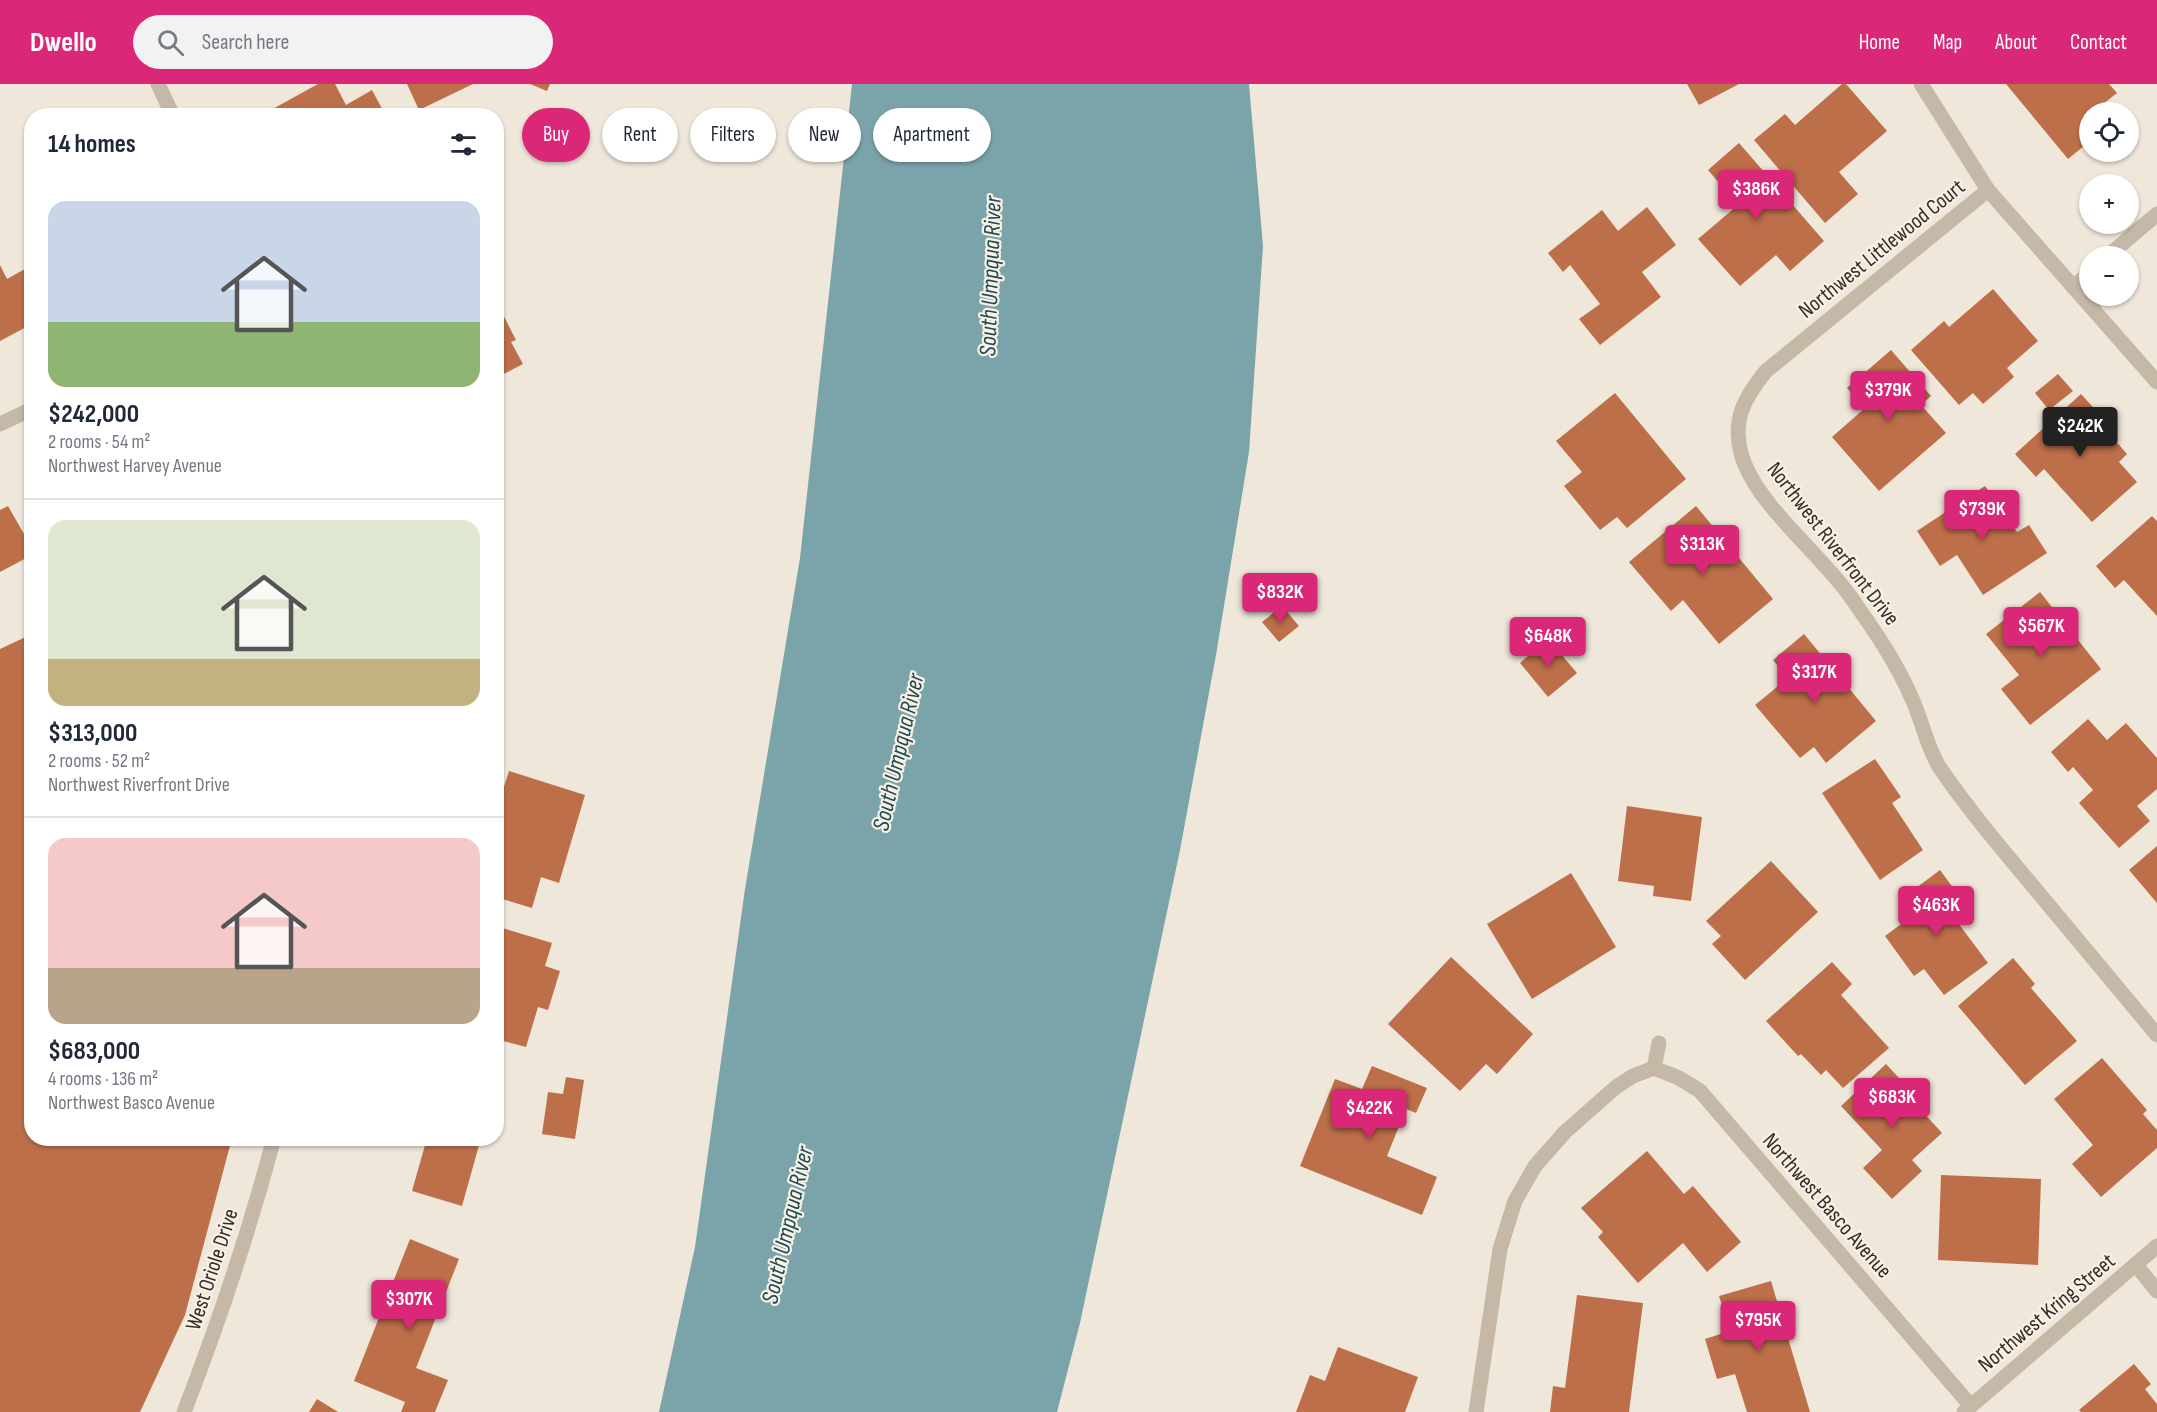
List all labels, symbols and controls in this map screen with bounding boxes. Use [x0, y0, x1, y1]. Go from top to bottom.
search box [133, 15, 553, 69]
text: Dwello [30, 26, 97, 59]
icon: search [154, 26, 187, 59]
text: Search here [202, 29, 289, 56]
text: Home [1859, 30, 1900, 55]
text: Map [1933, 30, 1962, 55]
text: About [1995, 30, 2037, 55]
text: Contact [2070, 30, 2127, 55]
map controls [2079, 102, 2139, 306]
button: locate [2079, 102, 2139, 162]
chip: Buy [522, 108, 590, 162]
chip: Rent [602, 108, 678, 162]
chip: Filters [690, 108, 776, 162]
chip: New [788, 108, 861, 162]
chip: Apartment [873, 108, 991, 162]
icon: filters [447, 128, 480, 161]
text: 14 homes [48, 129, 136, 160]
pin: $386K [1714, 170, 1798, 221]
street label: Northwest Littlewood Court [1793, 174, 1971, 324]
button: + [2079, 174, 2139, 234]
text: $386K [1732, 177, 1780, 201]
water label: South Umpqua River [973, 194, 1008, 357]
icon: home [210, 240, 318, 348]
button: − [2079, 246, 2139, 306]
pin: $379K [1846, 371, 1930, 422]
text: $379K [1864, 378, 1912, 402]
text: $242,000 [48, 399, 139, 430]
pin: $242K [2038, 407, 2122, 458]
text: $242K [2057, 414, 2103, 438]
text: 2 rooms · 54 m² [48, 430, 150, 454]
text: Northwest Harvey Avenue [48, 454, 222, 478]
street label: Northwest Riverfront Drive [1761, 457, 1905, 631]
pin: $739K [1940, 490, 2024, 541]
text: $739K [1958, 497, 2006, 521]
pin: $313K [1660, 525, 1744, 576]
text: $313K [1679, 532, 1725, 556]
icon: home [210, 559, 318, 667]
pin: $832K [1238, 573, 1322, 624]
text: $832K [1256, 580, 1304, 604]
pin: $567K [1999, 607, 2083, 658]
text: $567K [2017, 614, 2065, 638]
pin: $648K [1506, 617, 1590, 668]
text: $648K [1524, 624, 1572, 648]
pin: $317K [1772, 653, 1856, 704]
text: $317K [1791, 660, 1837, 684]
water label: South Umpqua River [866, 670, 931, 833]
text: $313,000 [48, 718, 138, 749]
text: 2 rooms · 52 m² [48, 749, 150, 773]
text: Northwest Riverfront Drive [48, 773, 230, 797]
icon: home [210, 877, 318, 985]
pin: $463K [1894, 886, 1978, 937]
text: $463K [1912, 893, 1960, 917]
text: $683,000 [48, 1036, 140, 1067]
text: 4 rooms · 136 m² [48, 1067, 158, 1091]
pin: $683K [1850, 1078, 1934, 1129]
text: $683K [1868, 1085, 1916, 1109]
pin: $422K [1327, 1089, 1411, 1140]
text: Northwest Basco Avenue [48, 1091, 215, 1115]
text: $422K [1346, 1096, 1393, 1120]
street label: Northwest Basco Avenue [1756, 1128, 1897, 1284]
water label: South Umpqua River [755, 1143, 820, 1306]
street label: West Oriole Drive [180, 1205, 245, 1334]
street label: Northwest Kring Street [1973, 1248, 2121, 1378]
pin: $307K [367, 1280, 451, 1331]
text: $307K [385, 1287, 433, 1311]
pin: $795K [1716, 1301, 1800, 1352]
text: $795K [1734, 1308, 1782, 1332]

